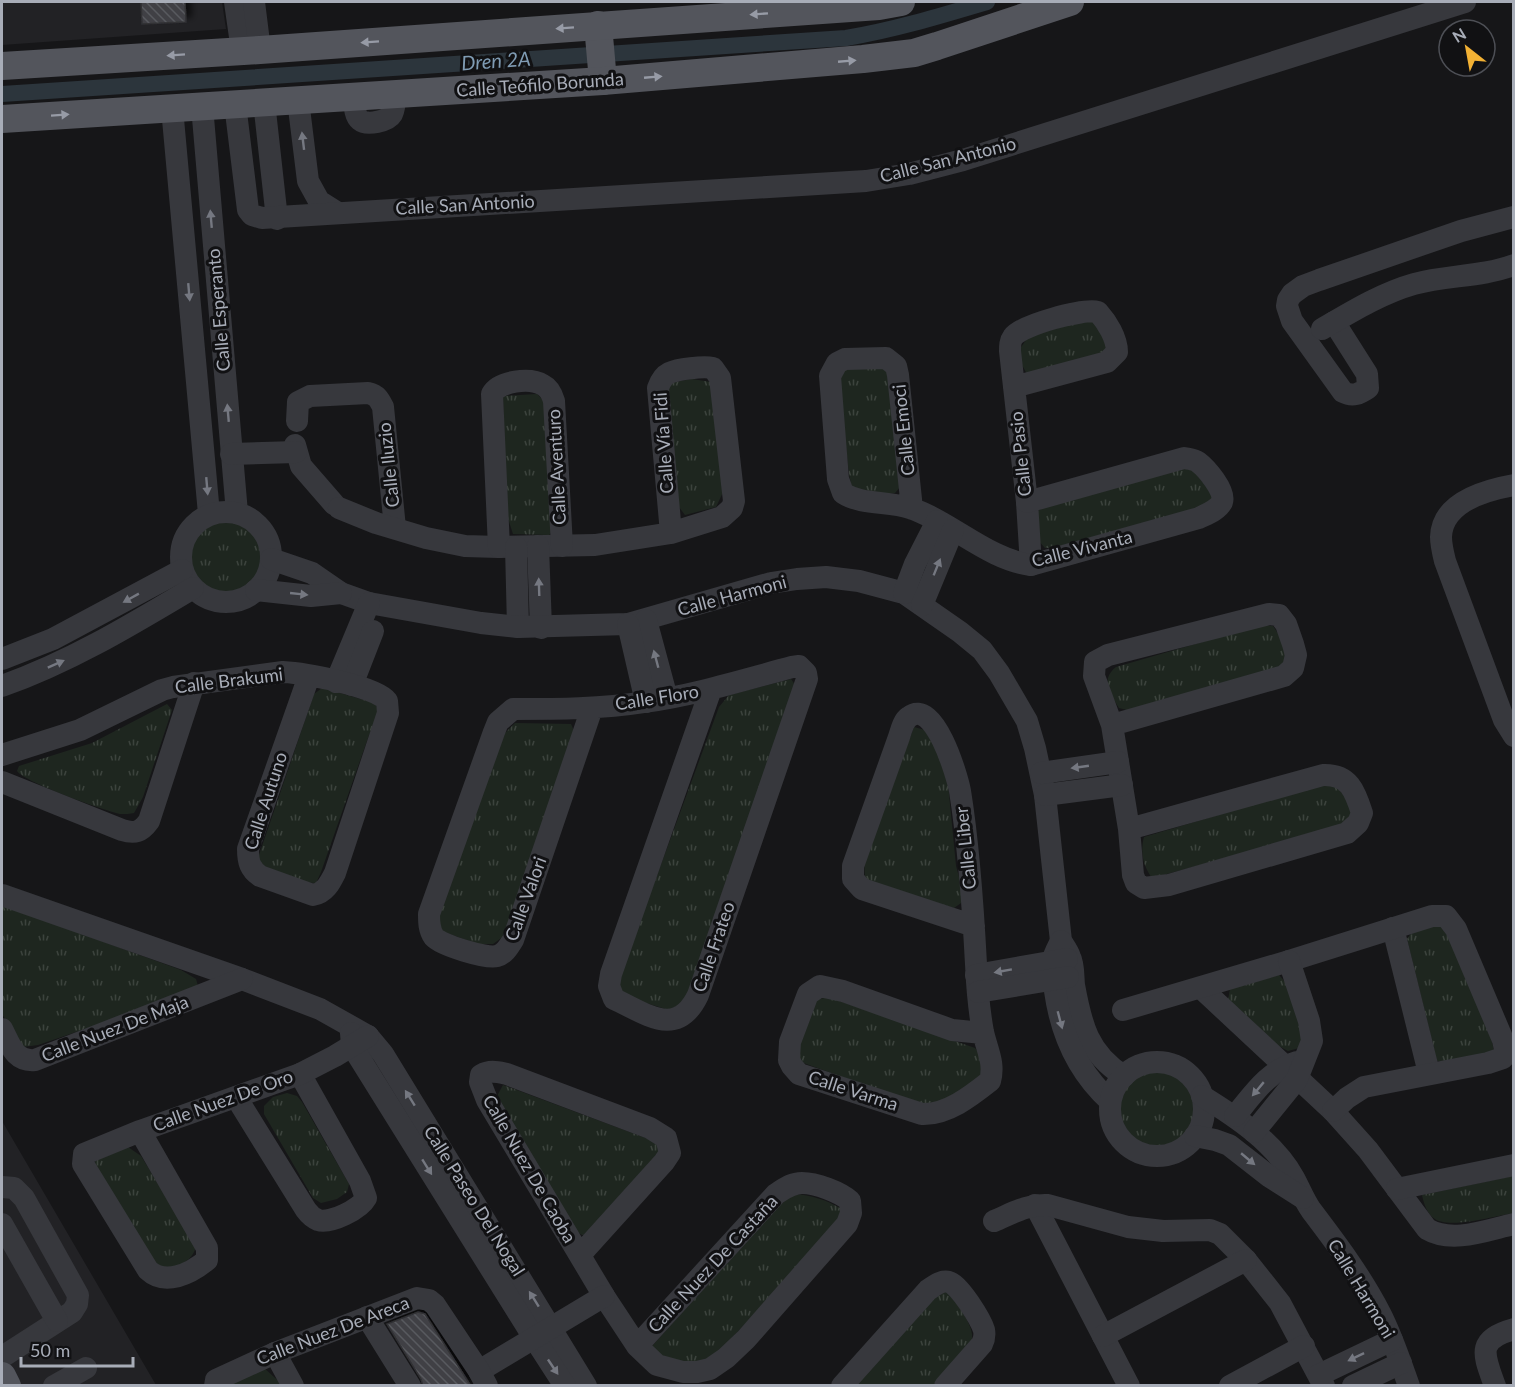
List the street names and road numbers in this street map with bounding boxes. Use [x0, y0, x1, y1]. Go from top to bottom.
street label: Calle Teófilo Borunda [456, 67, 624, 101]
street label: Calle San Antonio [877, 131, 1018, 187]
street label: Calle San Antonio [395, 189, 535, 219]
street label: Calle Esperanto [202, 248, 234, 372]
street label: Calle Emoci [887, 383, 919, 477]
street label: Calle Vía Fidi [648, 392, 678, 494]
street label: Calle Aventuro [542, 409, 570, 525]
street label: Calle Pasio [1005, 411, 1035, 498]
street label: Calle Iluzio [373, 421, 403, 509]
street label: Calle Vivanta [1029, 525, 1134, 571]
street label: Calle Harmoni [675, 570, 789, 620]
street label: Calle Brakumi [174, 662, 284, 698]
street label: Calle Floro [613, 680, 700, 714]
street label: Calle Autuno [239, 749, 291, 852]
street label: Calle Liber [950, 805, 980, 891]
street label: Calle Valori [500, 854, 550, 944]
street label: Calle Frateo [687, 898, 739, 995]
street label: Calle Nuez De Maja [38, 990, 191, 1066]
street label: Calle Nuez De Oro [149, 1064, 296, 1136]
street label: Calle Varma [806, 1065, 901, 1115]
street label: Calle Nuez De Caoba [479, 1091, 581, 1246]
street label: Calle Paseo Del Nogal [420, 1121, 530, 1280]
street label: Calle Nuez De Castaña [643, 1190, 782, 1337]
street label: Calle Harmoni [1324, 1235, 1400, 1342]
street label: Calle Nuez De Areca [253, 1291, 412, 1369]

